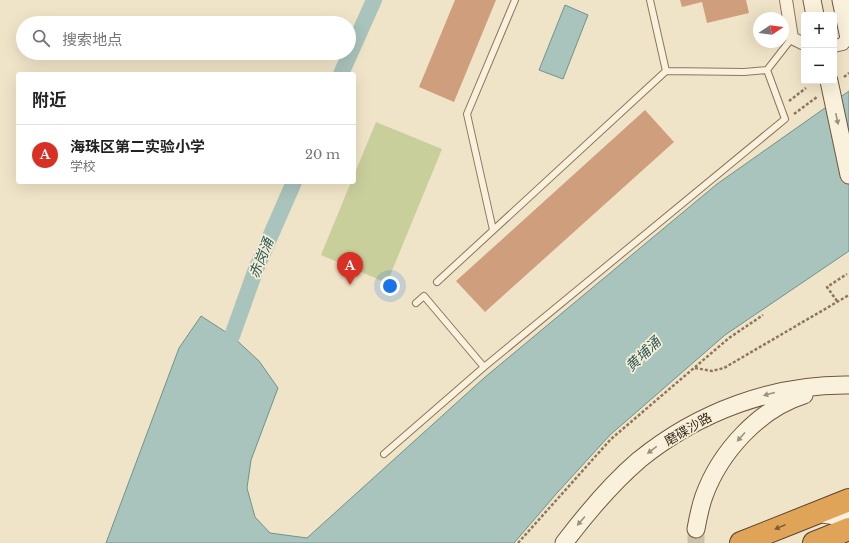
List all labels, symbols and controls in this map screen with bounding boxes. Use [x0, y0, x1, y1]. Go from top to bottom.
north arrow [753, 12, 789, 48]
map controls [801, 12, 837, 84]
button: + [801, 12, 837, 48]
search box [16, 16, 356, 60]
icon: search [30, 27, 52, 49]
text: 搜索地点 [62, 30, 122, 49]
button: − [801, 48, 837, 84]
text: 附近 [32, 90, 66, 111]
one-way arrow [835, 113, 841, 125]
text: 海珠区第二实验小学 [70, 137, 205, 156]
text: A [40, 146, 50, 163]
text: 20 m [305, 146, 340, 163]
text: 学校 [70, 158, 96, 175]
water label: 赤岗涌 [245, 233, 278, 281]
pin: A [337, 252, 363, 285]
your location [380, 276, 400, 296]
water label: 黄埔涌 [622, 332, 666, 375]
one-way arrow [763, 392, 775, 398]
street label: 磨碟沙路 [661, 409, 715, 449]
one-way arrow [736, 432, 746, 442]
one-way arrow [647, 446, 658, 454]
one-way arrow [577, 516, 586, 527]
one-way arrow [773, 525, 785, 531]

